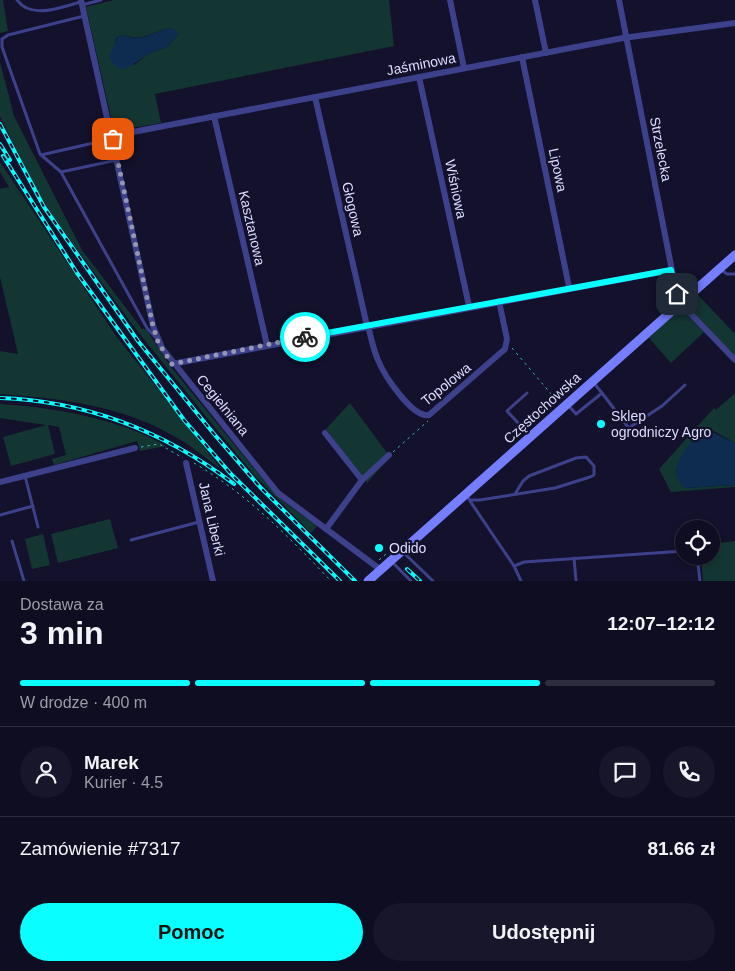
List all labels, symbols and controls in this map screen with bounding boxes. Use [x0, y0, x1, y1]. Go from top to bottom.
street label: Jaśminowa [385, 49, 457, 79]
street label: Strzelecka [647, 115, 675, 183]
pin [92, 118, 134, 160]
icon: bag [99, 125, 127, 153]
street label: Lipowa [546, 147, 570, 194]
street label: Wiśniowa [442, 158, 470, 220]
street label: Głogowa [339, 180, 367, 238]
street label: Kasztanowa [236, 189, 268, 267]
pin [656, 273, 698, 315]
icon: home [663, 280, 691, 308]
courier [280, 312, 330, 362]
icon: bike [291, 323, 319, 351]
street label: Topolowa [418, 359, 474, 409]
street label: Częstochowska [500, 369, 584, 447]
street label: Cegielniana [194, 371, 253, 439]
place label: Sklep ogrodniczy Agro [611, 408, 712, 440]
marker: Sklep ogrodniczy Agro [595, 418, 607, 430]
street label: Jana Liberki [196, 480, 228, 558]
map controls [675, 520, 720, 565]
button: locate [675, 520, 720, 565]
place label: Odido [389, 540, 427, 556]
marker: Odido [373, 542, 385, 554]
text: Dostawa za [20, 596, 104, 613]
text: 12:07–12:12 [607, 613, 715, 634]
text: 3 min [20, 615, 104, 651]
text: W drodze · 400 m [20, 694, 147, 711]
button: person [20, 746, 72, 798]
button: chat [599, 746, 651, 798]
button: phone [663, 746, 715, 798]
text: Marek [84, 752, 139, 773]
text: Kurier · 4.5 [84, 774, 163, 791]
text: Zamówienie #7317 [20, 838, 181, 859]
text: 81.66 zł [647, 838, 715, 859]
button: Pomoc [20, 903, 363, 961]
button: Udostępnij [373, 903, 715, 961]

